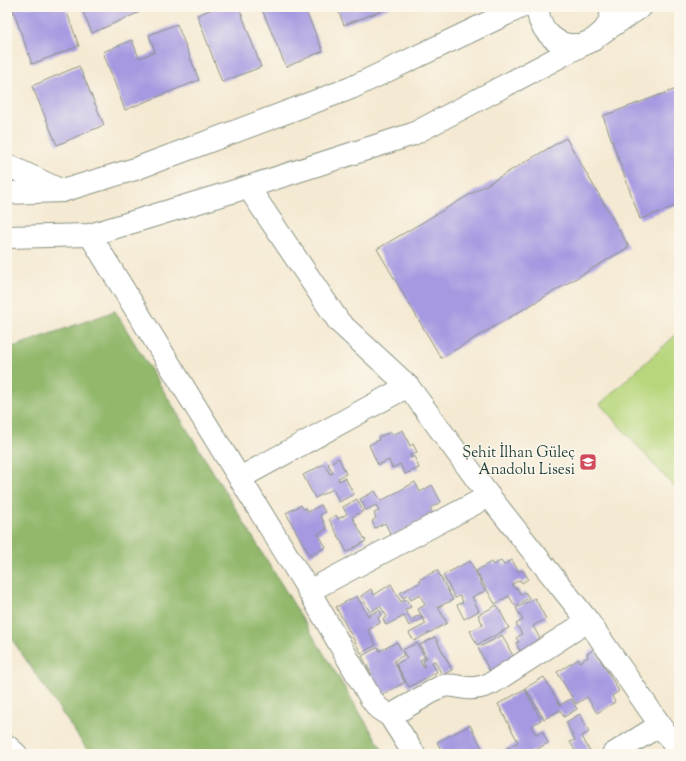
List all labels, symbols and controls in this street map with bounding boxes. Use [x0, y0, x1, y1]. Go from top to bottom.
place label: Şehit İlhan Güleç Anadolu Lisesi [462, 442, 575, 481]
school or university icon: Şehit İlhan Güleç Anadolu Lisesi [578, 452, 598, 472]

